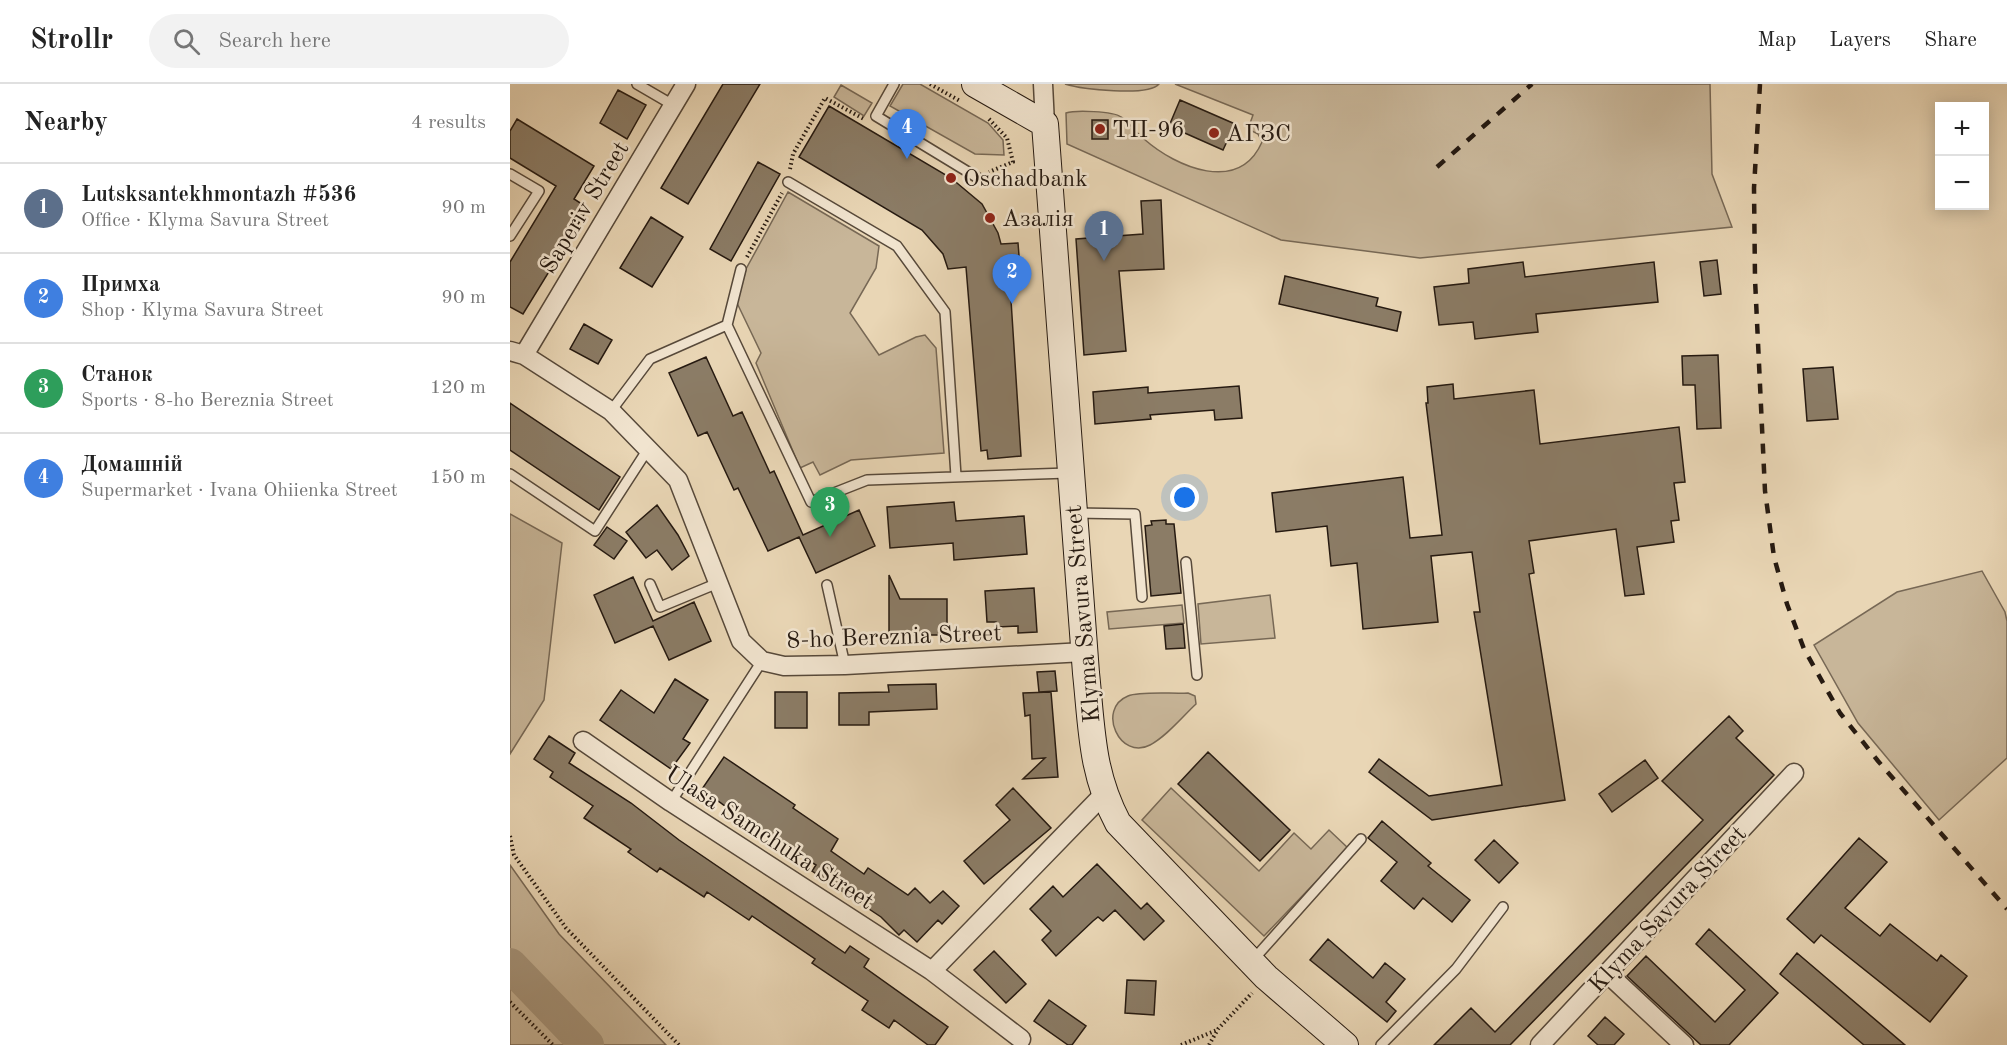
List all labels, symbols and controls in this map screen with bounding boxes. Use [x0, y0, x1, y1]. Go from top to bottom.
search box [149, 14, 569, 68]
icon: search [170, 25, 203, 58]
text: Strollr [30, 27, 113, 55]
text: Search here [218, 30, 331, 52]
text: Map [1757, 30, 1796, 51]
text: Layers [1829, 30, 1891, 51]
text: Share [1924, 30, 1977, 51]
map controls [1935, 102, 1989, 210]
button: + [1935, 102, 1989, 156]
text: Nearby [24, 110, 108, 136]
pin: 4 [888, 110, 926, 159]
text: 4 results [411, 113, 486, 133]
place label: ТП-96 [1112, 119, 1185, 143]
marker: ТП-96 [1093, 122, 1107, 136]
place label: АГЗС [1226, 123, 1291, 147]
marker: АГЗС [1207, 126, 1221, 140]
street label: Saperiv Street [537, 138, 635, 278]
button: − [1935, 156, 1989, 210]
place label: Oschadbank [963, 168, 1088, 192]
marker: Oschadbank [944, 171, 958, 185]
text: Lutsksantekhmontazh #536 [81, 184, 356, 206]
text: 1 [38, 198, 49, 218]
text: 90 m [441, 198, 486, 218]
place label: Азалія [1002, 208, 1074, 232]
text: Office · Klyma Savura Street [81, 211, 329, 231]
marker: Азалія [983, 211, 997, 225]
pin: 1 [1084, 212, 1124, 261]
pin: 2 [992, 254, 1032, 304]
text: Примха [81, 274, 160, 296]
text: 2 [38, 288, 49, 308]
text: 90 m [441, 288, 486, 308]
text: Shop · Klyma Savura Street [81, 301, 323, 321]
text: Станок [81, 364, 152, 386]
text: 3 [38, 378, 49, 398]
text: 120 m [430, 378, 486, 398]
text: Sports · 8-ho Bereznia Street [81, 391, 334, 411]
text: Домашній [81, 454, 183, 476]
text: 4 [38, 468, 49, 488]
text: 150 m [430, 468, 486, 488]
text: Supermarket · Ivana Ohiienka Street [81, 481, 398, 501]
your location [1170, 483, 1199, 512]
pin: 3 [810, 488, 850, 537]
street label: Klyma Savura Street [1063, 504, 1105, 724]
street label: 8-ho Bereznia Street [786, 622, 1002, 654]
street label: Ulasa Samchuka Street [661, 762, 877, 915]
street label: Klyma Savura Street [1585, 822, 1752, 998]

